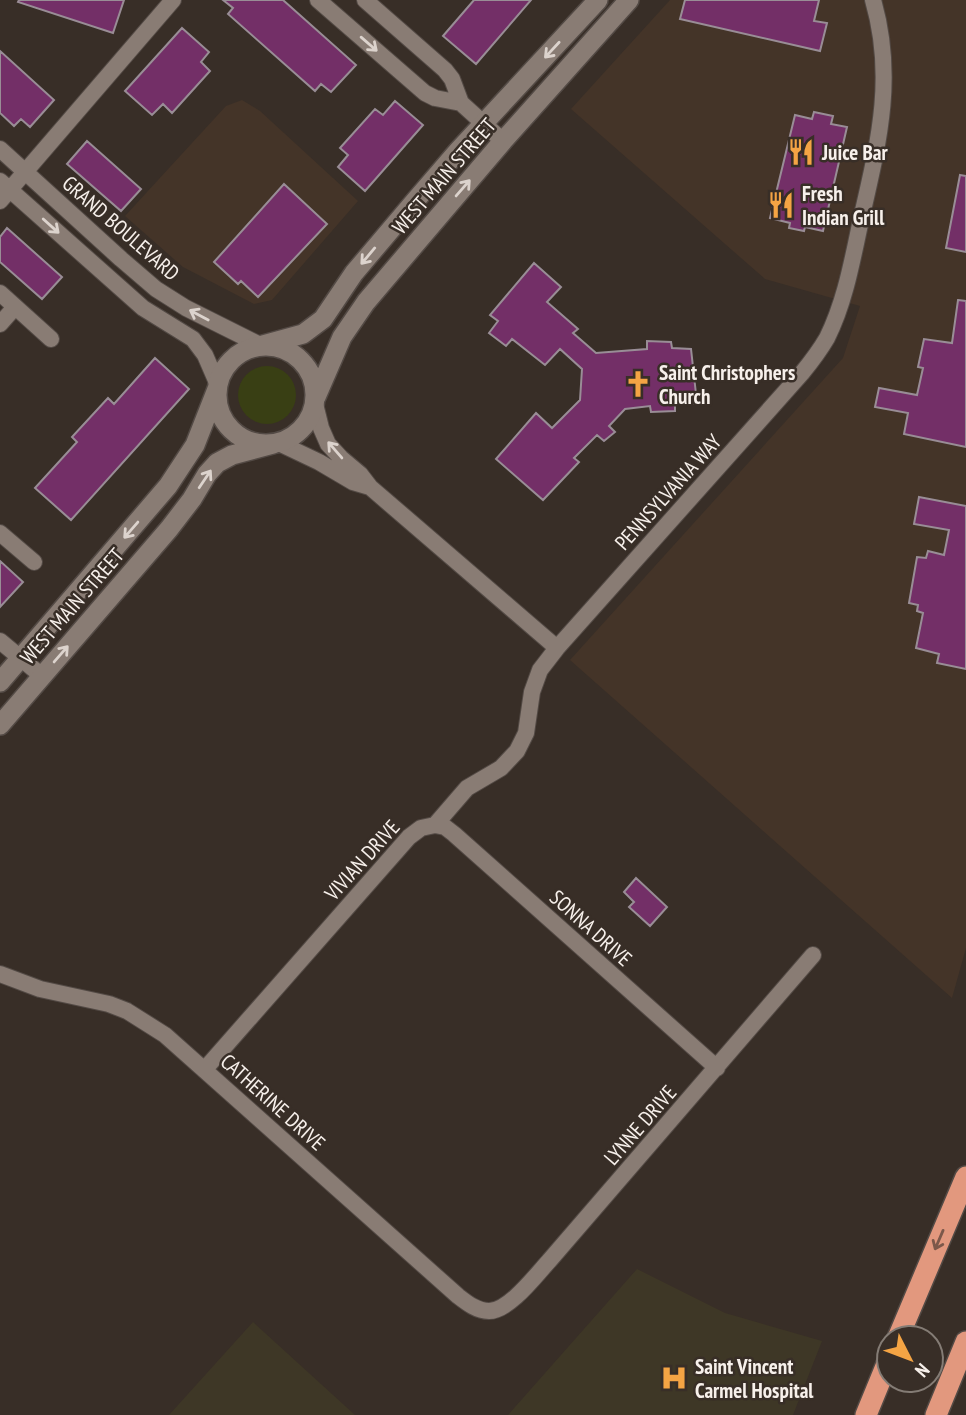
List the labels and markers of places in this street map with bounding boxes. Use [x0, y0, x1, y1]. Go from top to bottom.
restaurant icon: Juice Bar [786, 137, 816, 167]
place label: Juice Bar [821, 139, 888, 166]
place label: Fresh Indian Grill [802, 180, 885, 231]
restaurant icon: Fresh Indian Grill [766, 190, 796, 220]
place label: Saint Christophers Church [659, 359, 795, 410]
church icon: Saint Christophers Church [623, 369, 653, 399]
place label: Saint Vincent Carmel Hospital [695, 1353, 814, 1404]
hospital icon: Saint Vincent Carmel Hospital [659, 1363, 689, 1393]

